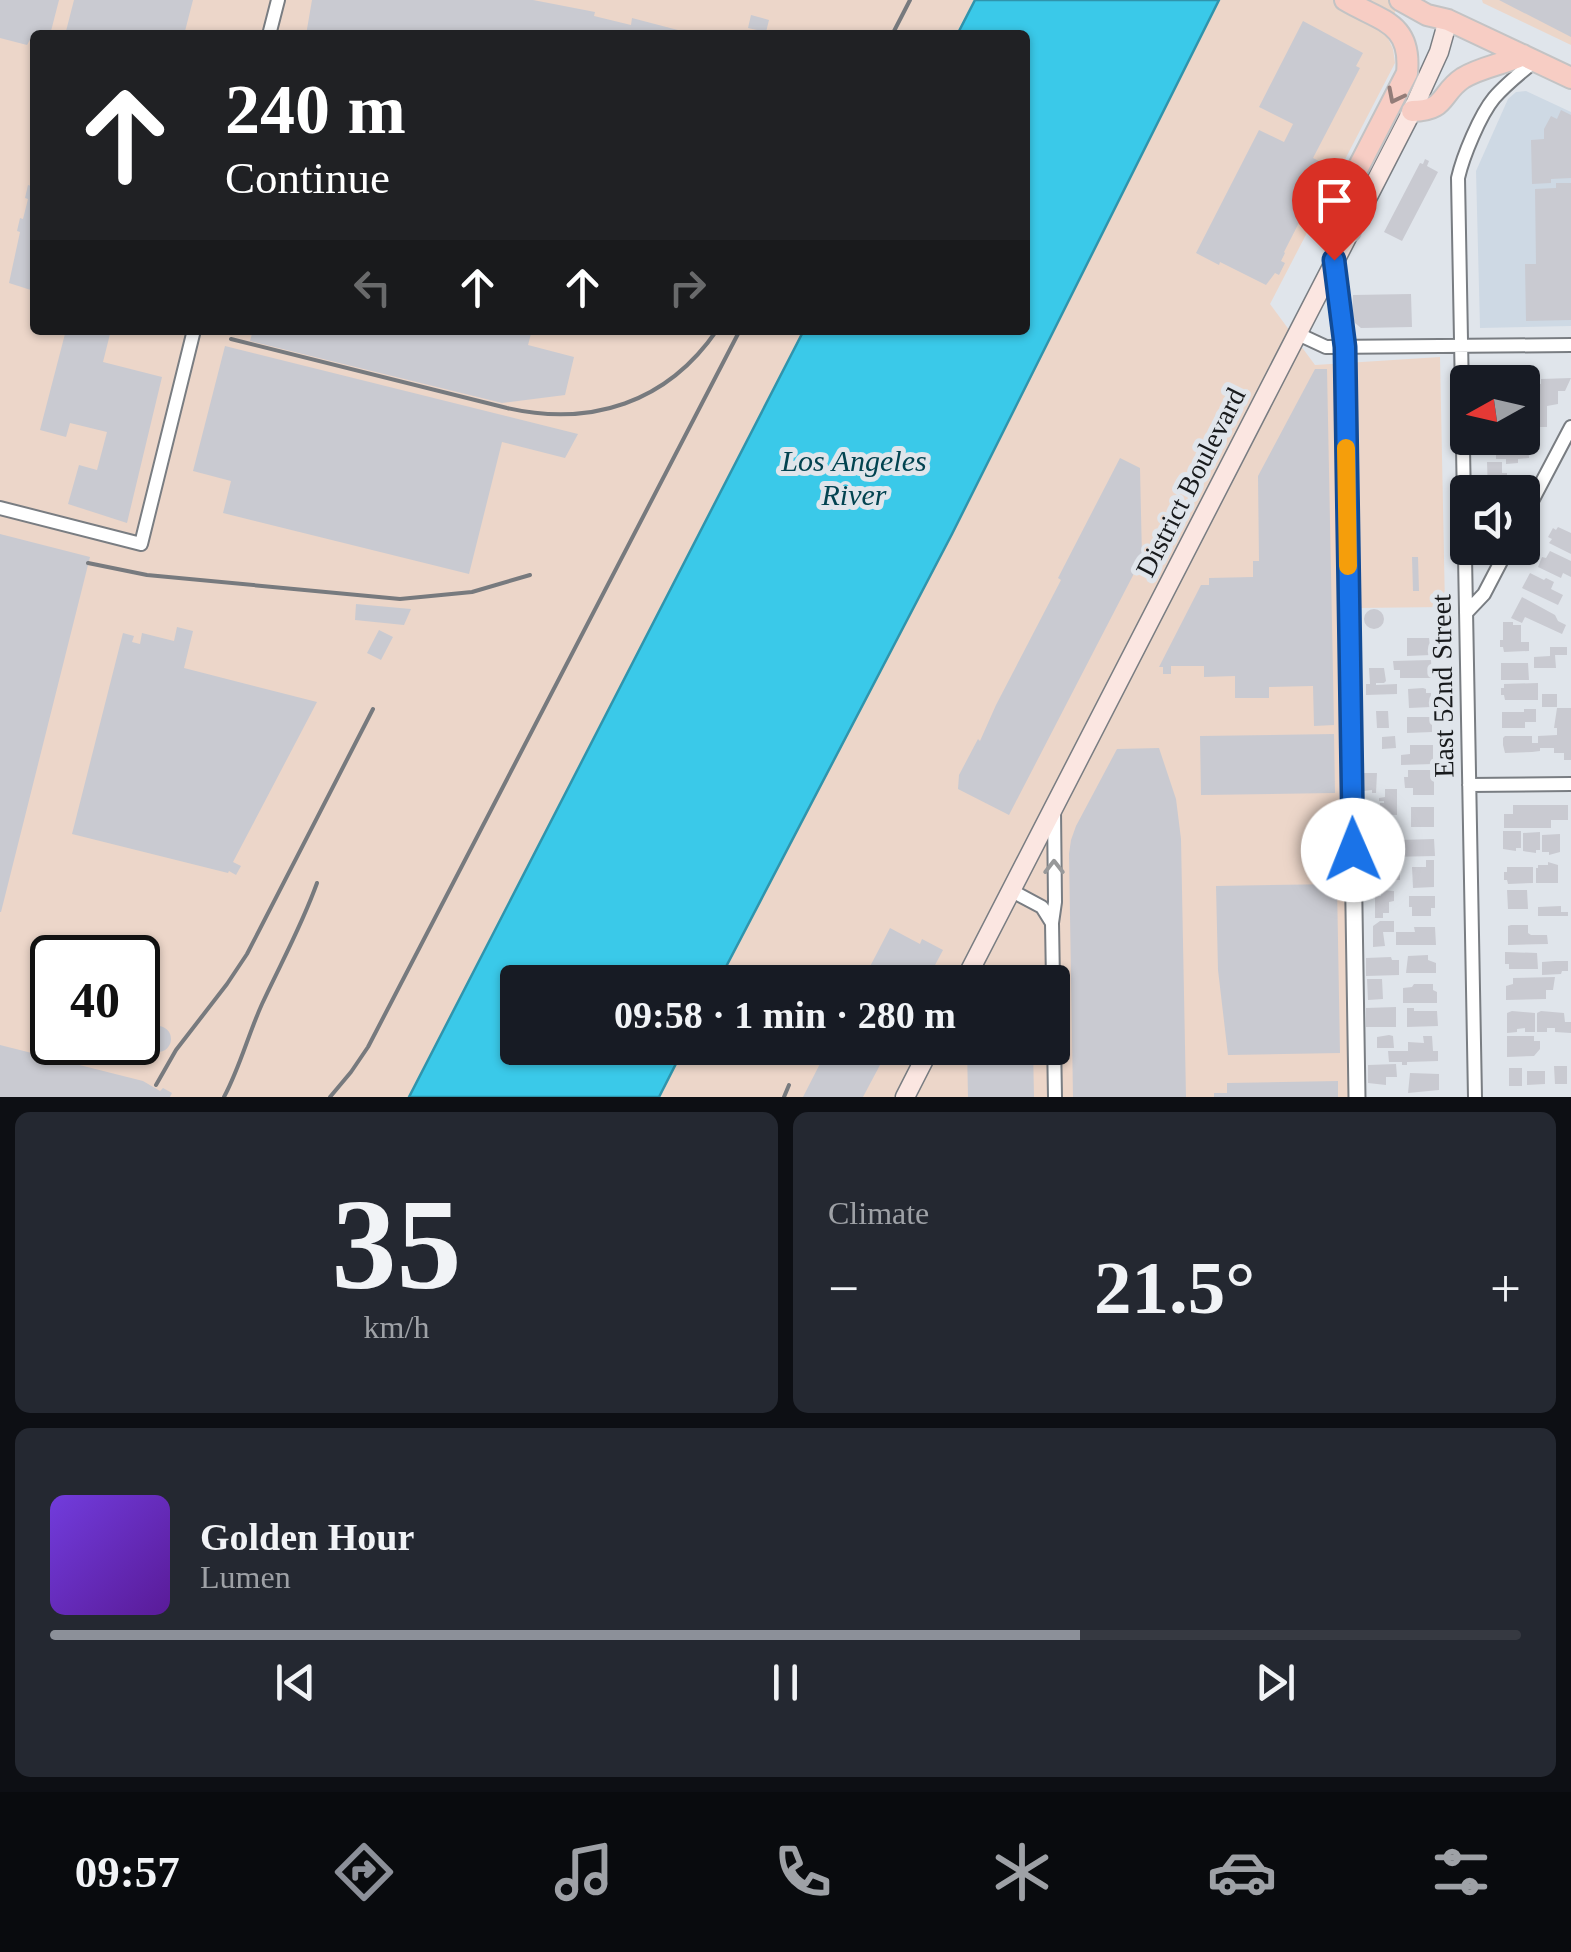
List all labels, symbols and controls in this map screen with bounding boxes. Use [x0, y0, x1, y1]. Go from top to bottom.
icon: ahead [60, 70, 190, 200]
text: 240 m [225, 71, 406, 148]
one-way arrow [1388, 86, 1408, 104]
text: Continue [225, 153, 390, 203]
pin [1292, 158, 1377, 261]
icon: arrive [1307, 173, 1362, 228]
icon: left [345, 260, 400, 315]
icon: ahead [450, 260, 505, 315]
icon: ahead [555, 260, 610, 315]
icon: right [660, 260, 715, 315]
north arrow [1450, 365, 1540, 455]
map controls [1450, 365, 1540, 565]
street label: District Boulevard [1130, 383, 1251, 582]
water label: Los Angeles River [780, 444, 927, 511]
button: sound [1450, 475, 1540, 565]
street label: East 52nd Street [1425, 594, 1460, 778]
position arrow [1301, 798, 1405, 902]
one-way arrow [1043, 858, 1065, 874]
speed limit sign: 40 [30, 935, 160, 1065]
text: 09:58 · 1 min · 280 m [614, 994, 956, 1036]
text: 35 [332, 1172, 462, 1316]
text: Climate [828, 1195, 929, 1231]
text: 21.5° [1094, 1246, 1255, 1329]
text: − [828, 1258, 859, 1319]
text: + [1490, 1258, 1521, 1319]
text: km/h [364, 1309, 429, 1345]
text: Golden Hour [200, 1516, 414, 1558]
text: Lumen [200, 1559, 291, 1595]
icon: previous [268, 1655, 323, 1710]
icon: pause [758, 1655, 813, 1710]
icon: next [1248, 1655, 1303, 1710]
icon: directions [329, 1837, 399, 1907]
icon: music [549, 1837, 619, 1907]
icon: phone [768, 1837, 838, 1907]
icon: climate [987, 1837, 1057, 1907]
icon: car [1207, 1837, 1277, 1907]
icon: filters [1426, 1837, 1496, 1907]
text: 09:57 [75, 1847, 180, 1897]

